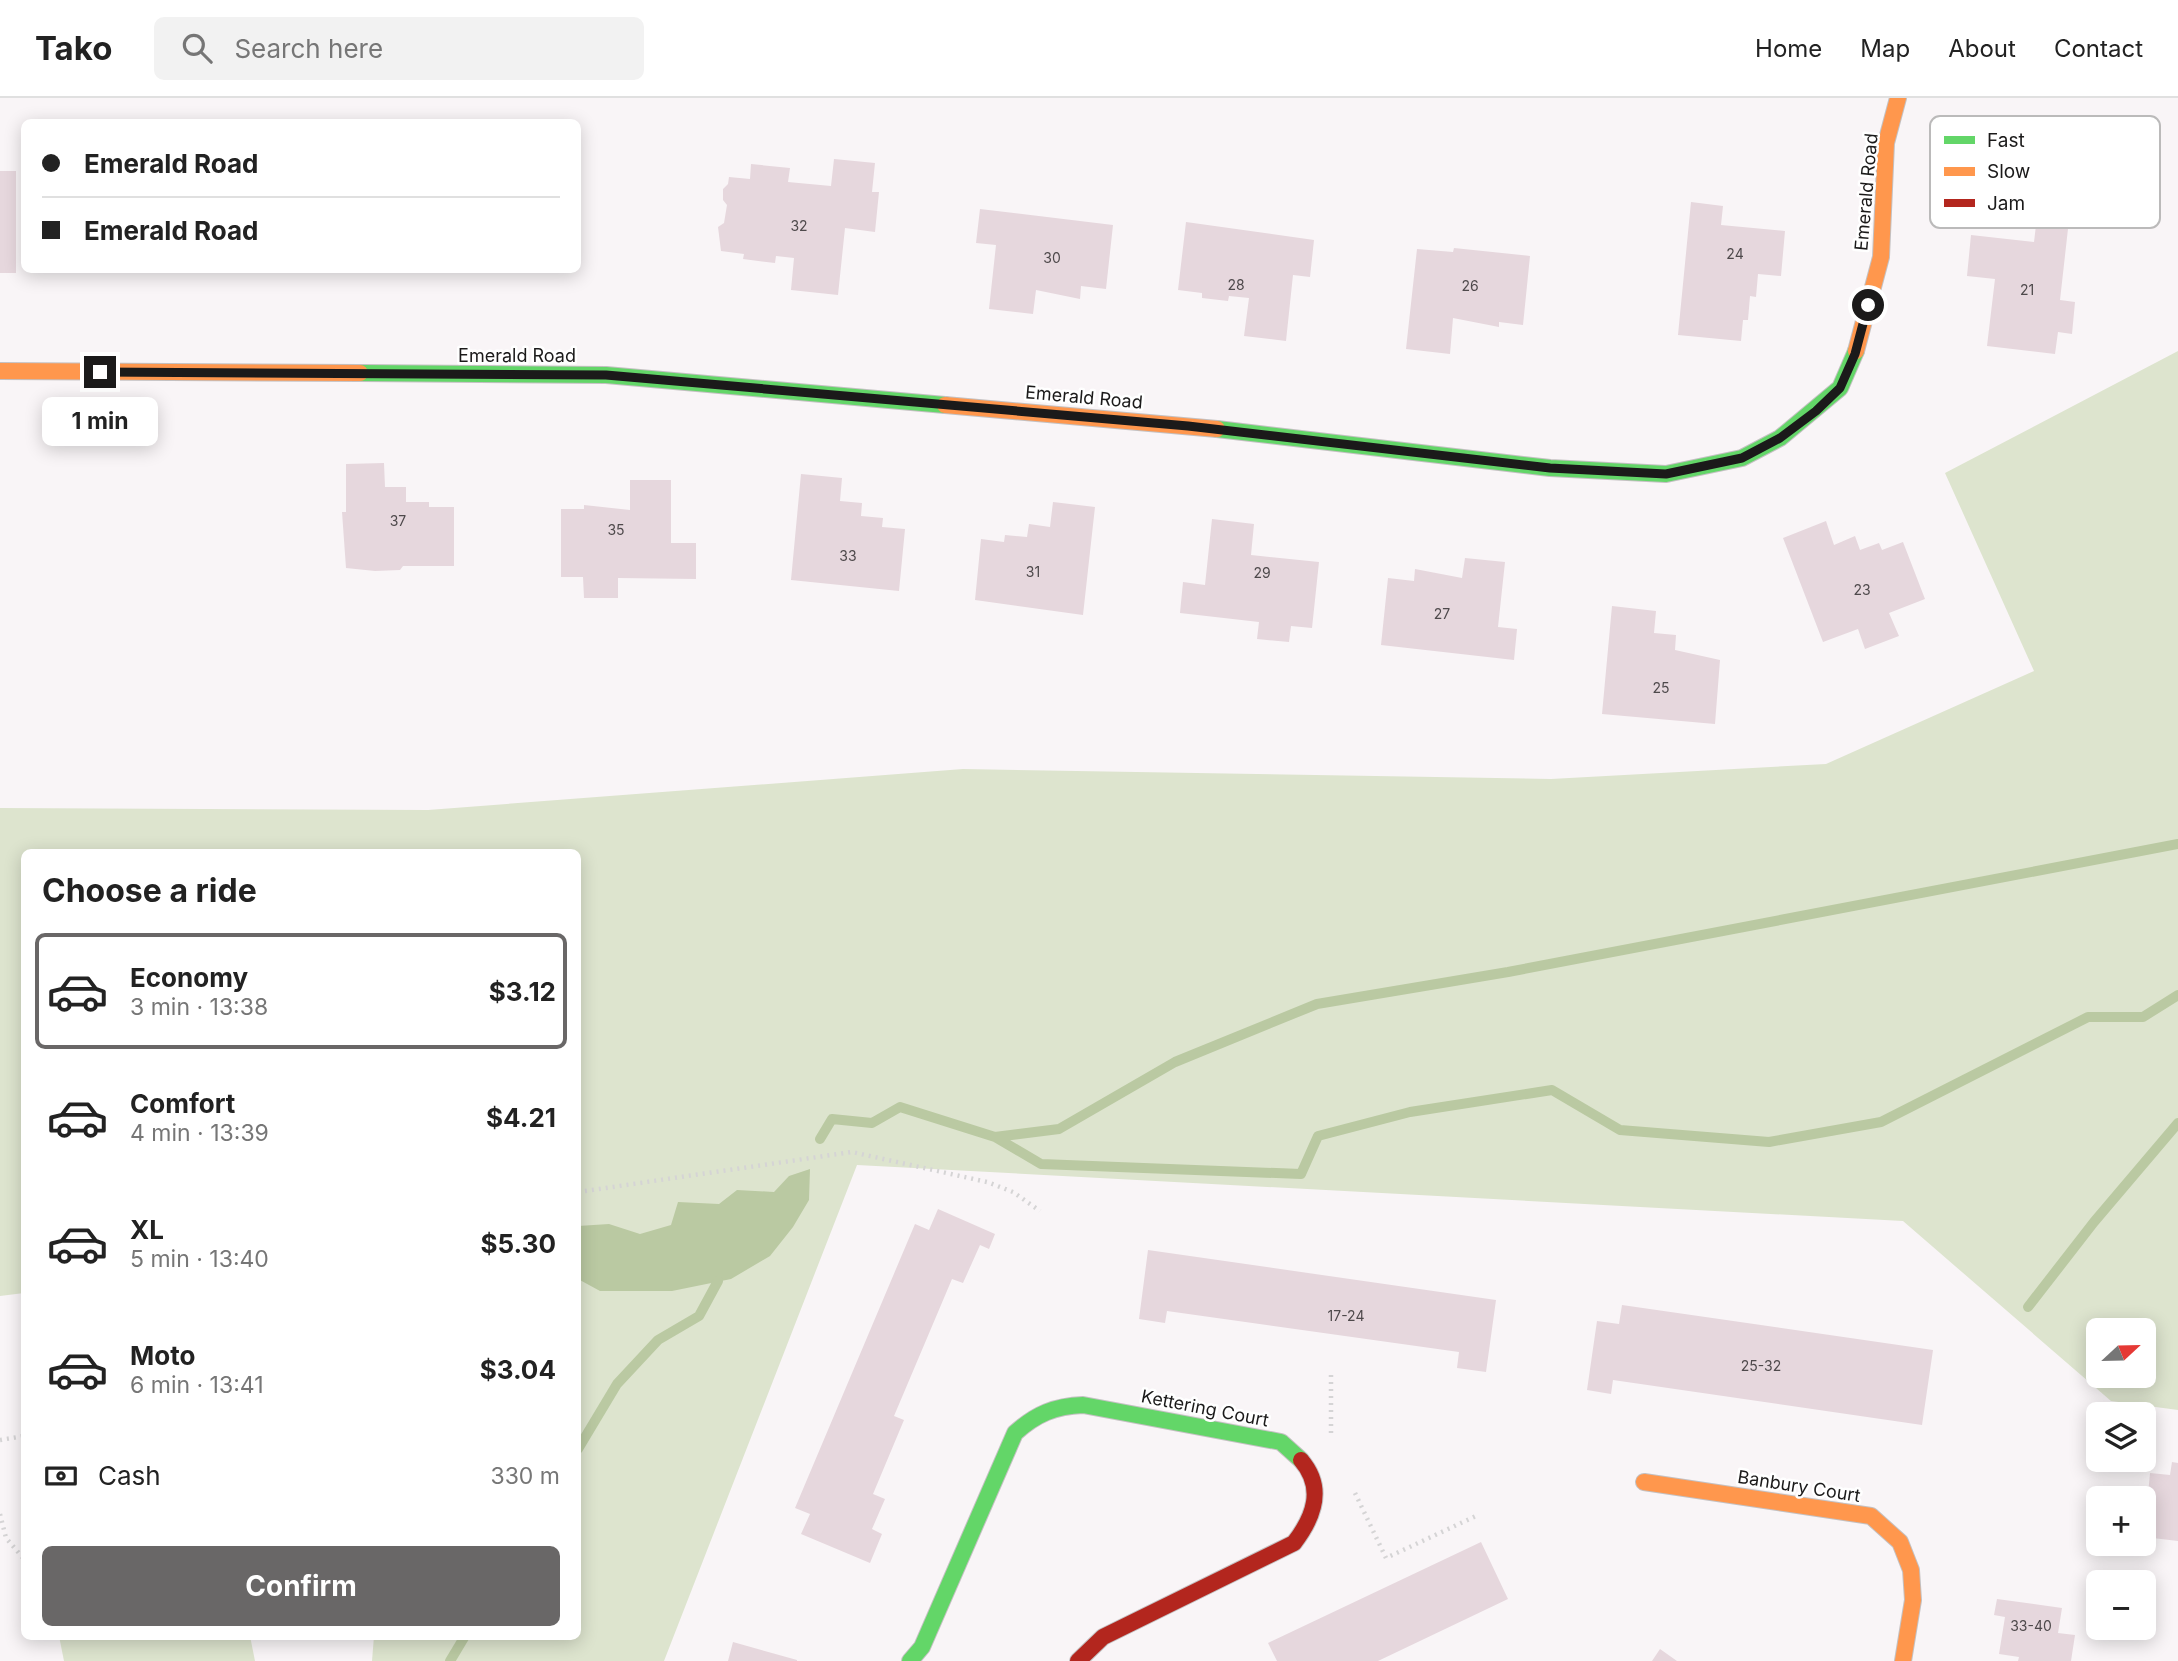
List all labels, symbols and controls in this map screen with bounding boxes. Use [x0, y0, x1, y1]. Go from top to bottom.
search box [154, 17, 644, 80]
text: Tako [35, 28, 112, 68]
icon: search [178, 29, 216, 67]
text: Search here [234, 33, 383, 64]
text: Home [1755, 34, 1822, 63]
text: Map [1860, 34, 1910, 63]
text: About [1948, 34, 2016, 63]
text: Contact [2054, 34, 2143, 63]
legend [1930, 116, 2160, 228]
text: Fast [1987, 129, 2025, 152]
street label: Emerald Road [1850, 132, 1882, 252]
text: Emerald Road [84, 148, 258, 179]
text: Slow [1987, 160, 2030, 183]
text: Jam [1987, 192, 2025, 215]
text: Emerald Road [84, 215, 258, 246]
house number: 32 [790, 217, 808, 234]
house number: 24 [1726, 245, 1744, 262]
house number: 30 [1043, 249, 1061, 266]
house number: 28 [1227, 276, 1245, 293]
house number: 26 [1461, 277, 1479, 294]
house number: 21 [2020, 281, 2034, 298]
route start [1852, 289, 1884, 321]
street label: Emerald Road [458, 345, 576, 366]
route end [84, 356, 116, 388]
street label: Emerald Road [1024, 381, 1144, 413]
callout: 1 min [42, 396, 158, 446]
text: 1 min [72, 407, 128, 435]
house number: 37 [390, 512, 406, 529]
house number: 35 [607, 521, 625, 538]
house number: 33 [839, 547, 857, 564]
house number: 31 [1026, 563, 1040, 580]
house number: 29 [1253, 564, 1271, 581]
house number: 23 [1853, 581, 1871, 598]
house number: 27 [1434, 605, 1450, 622]
house number: 25 [1652, 679, 1670, 696]
text: Choose a ride [42, 871, 257, 910]
icon: car [46, 960, 109, 1023]
text: Economy [130, 962, 248, 993]
text: $3.12 [489, 976, 556, 1007]
text: 3 min · 13:38 [130, 993, 268, 1021]
icon: car [46, 1086, 109, 1149]
text: Comfort [130, 1088, 235, 1119]
text: $4.21 [486, 1102, 556, 1133]
text: 4 min · 13:39 [130, 1119, 269, 1147]
icon: car [46, 1212, 109, 1275]
text: XL [130, 1214, 164, 1245]
text: $5.30 [481, 1228, 556, 1259]
text: 5 min · 13:40 [130, 1245, 269, 1273]
house number: 17-24 [1328, 1307, 1364, 1324]
north arrow [2086, 1318, 2156, 1388]
map controls [2086, 1318, 2156, 1640]
icon: car [46, 1338, 109, 1401]
text: Moto [130, 1340, 195, 1371]
text: $3.04 [480, 1354, 556, 1385]
house number: 25-32 [1741, 1357, 1781, 1374]
text: 6 min · 13:41 [130, 1371, 264, 1399]
street label: Kettering Court [1140, 1385, 1271, 1431]
button: layers [2086, 1402, 2156, 1472]
icon: cash [42, 1457, 80, 1495]
text: Cash [98, 1460, 161, 1491]
text: 330 m [490, 1462, 560, 1490]
street label: Banbury Court [1736, 1466, 1862, 1506]
button: + [2086, 1486, 2156, 1556]
button: Confirm [42, 1546, 560, 1626]
button: − [2086, 1570, 2156, 1640]
house number: 33-40 [2010, 1617, 2052, 1634]

